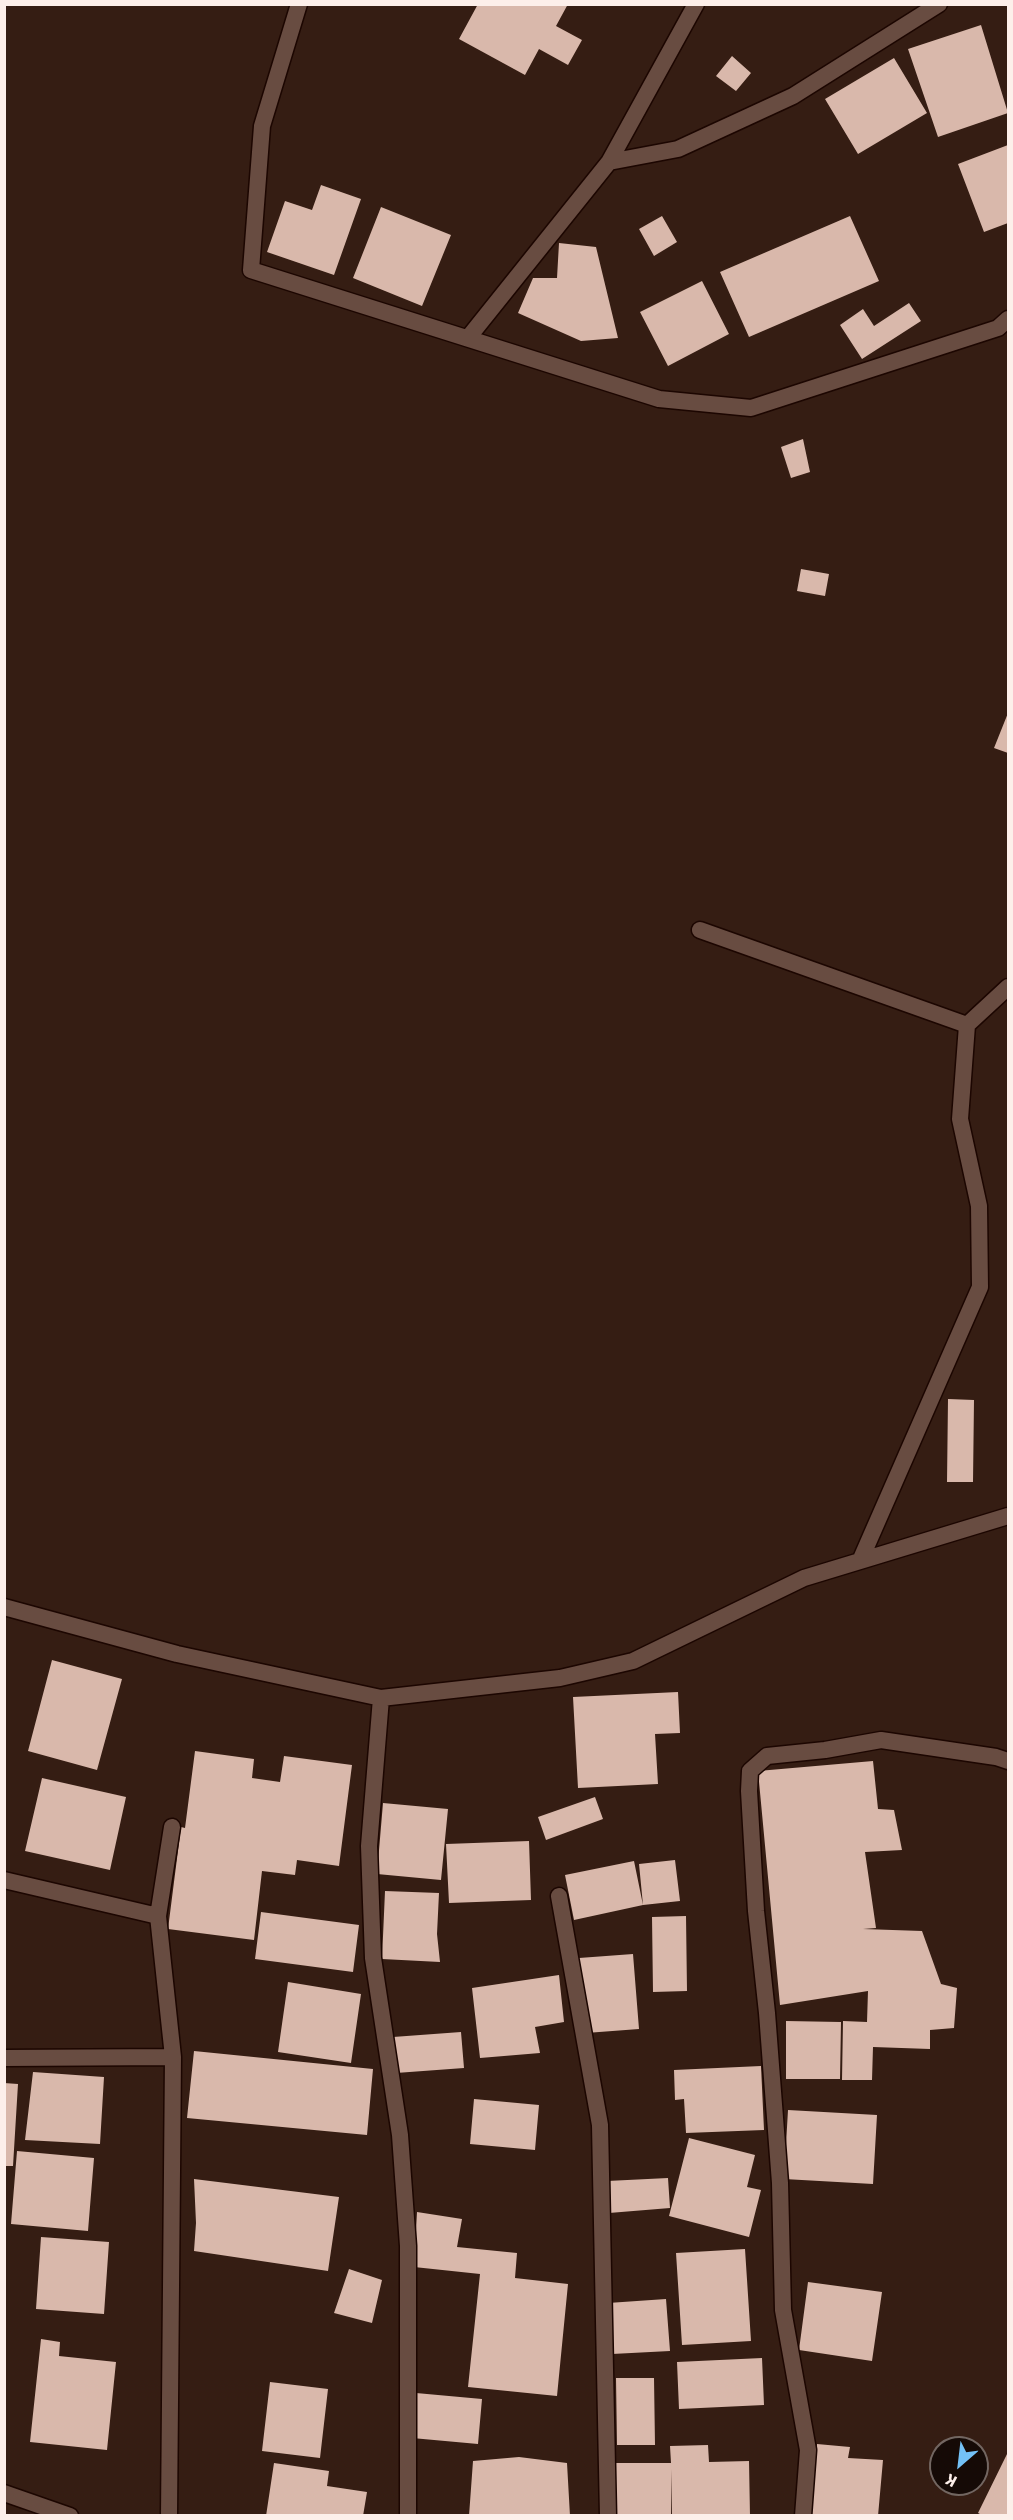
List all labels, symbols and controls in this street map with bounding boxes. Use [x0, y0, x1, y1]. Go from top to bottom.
north arrow [929, 2436, 989, 2496]
text: K [942, 2469, 961, 2491]

